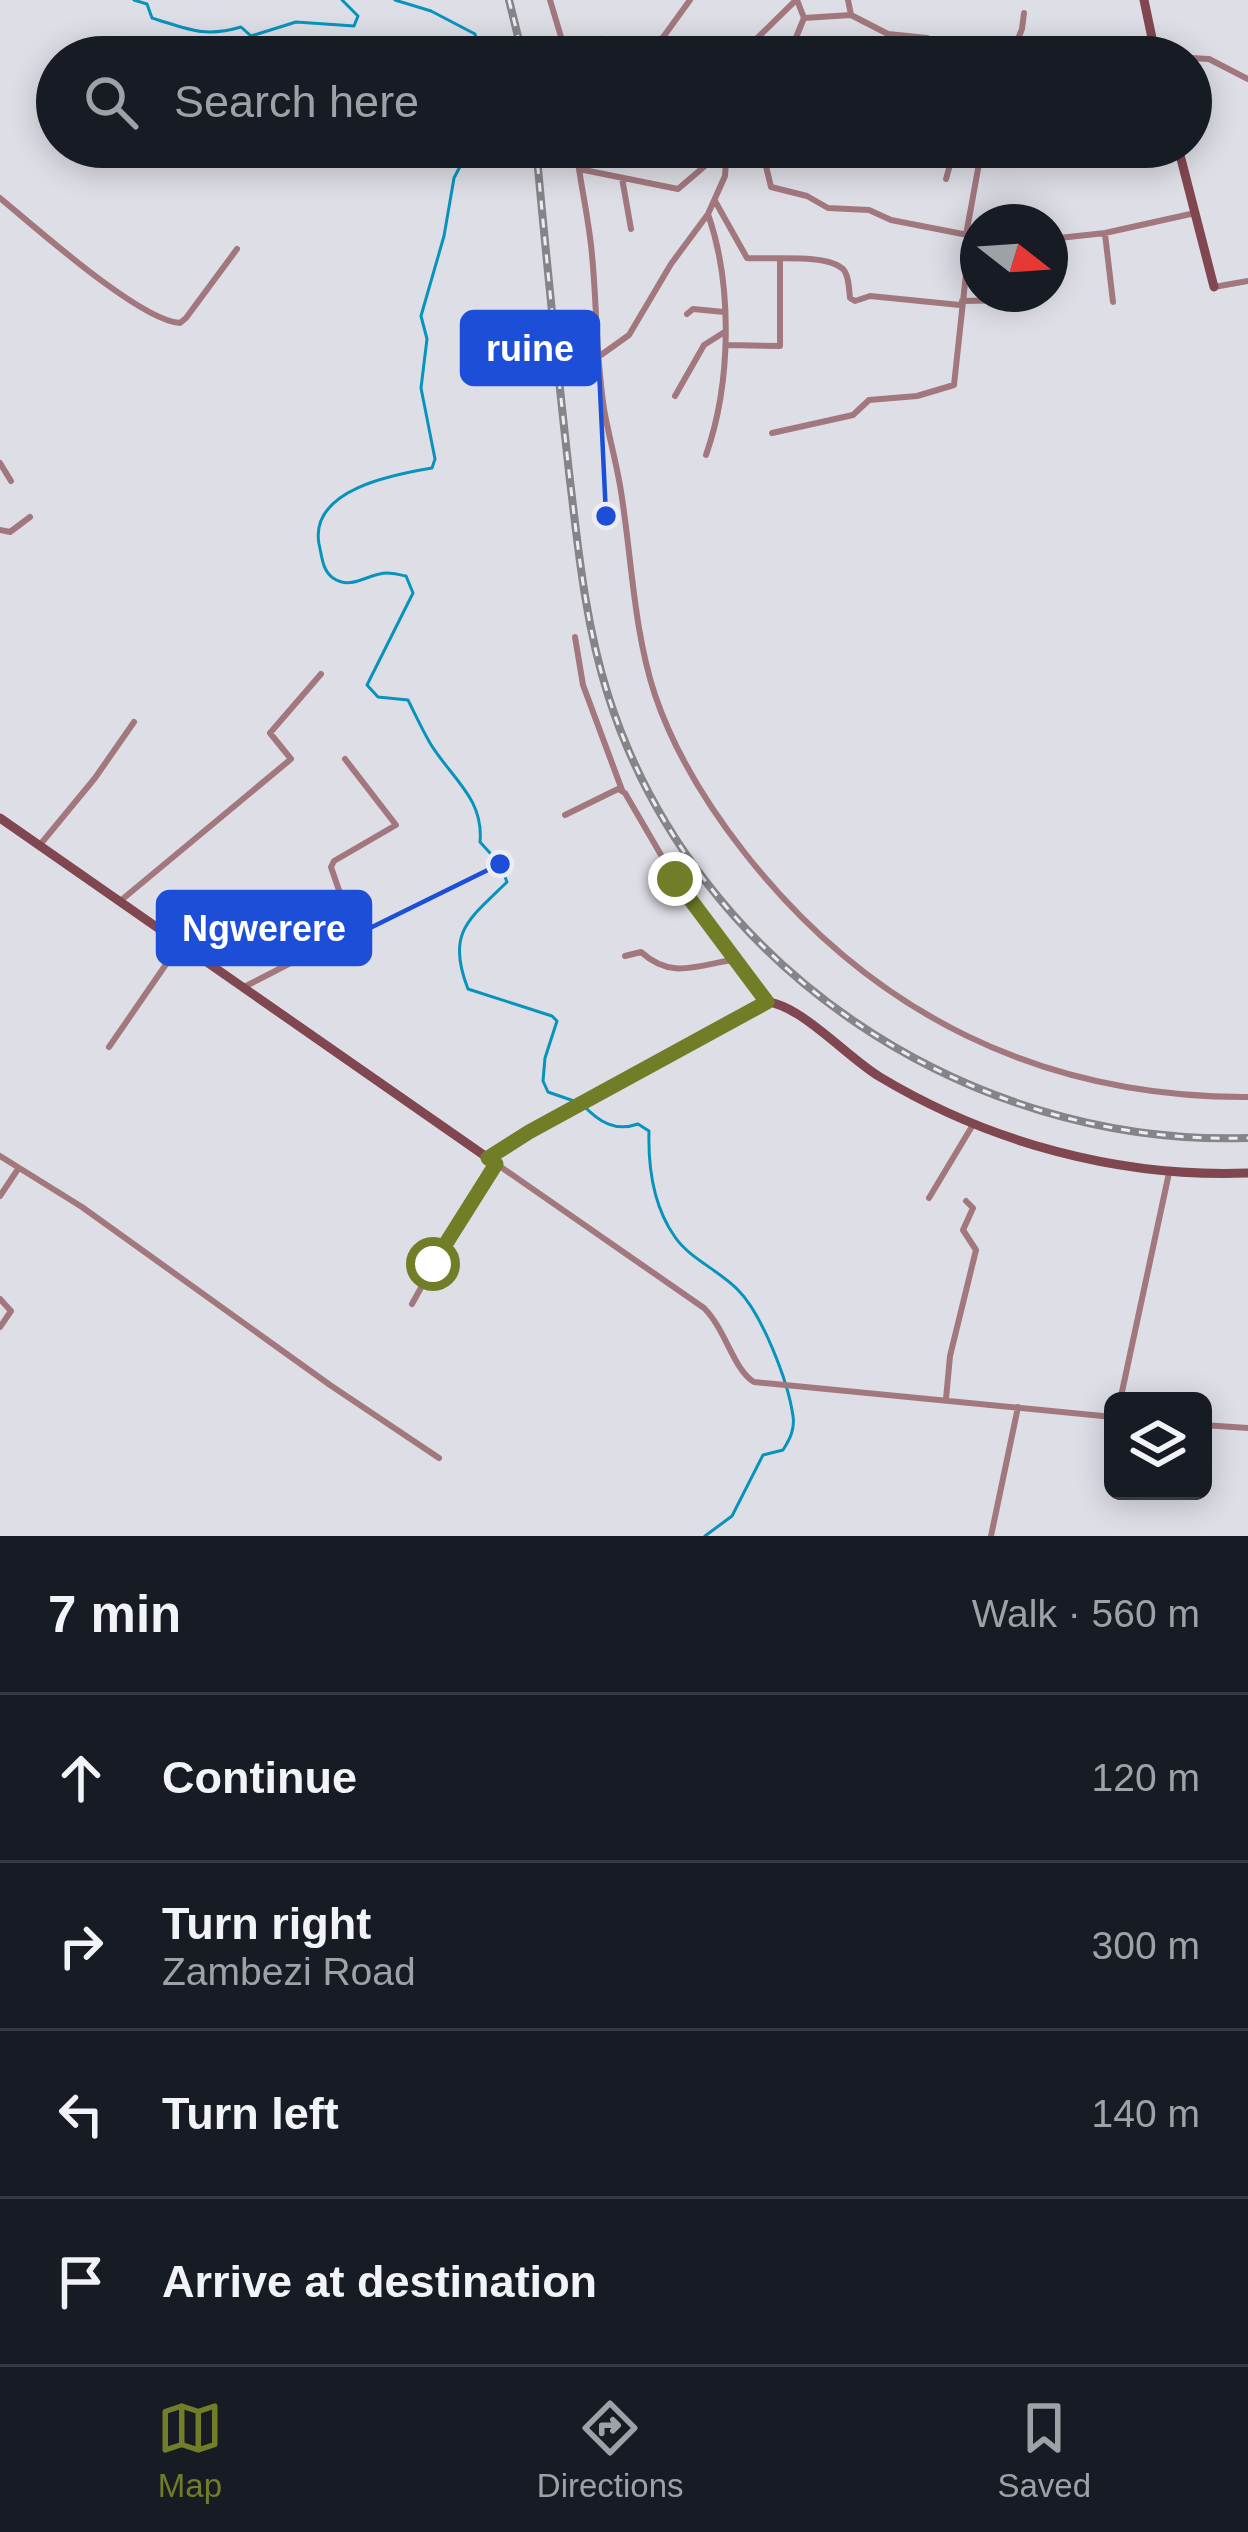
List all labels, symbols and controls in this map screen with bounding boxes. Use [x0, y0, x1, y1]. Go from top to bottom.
search box [36, 36, 1212, 168]
icon: search [78, 69, 144, 135]
text: Search here [174, 76, 419, 127]
north arrow [960, 204, 1068, 312]
callout: ruine [462, 312, 598, 384]
text: ruine [486, 328, 574, 369]
route end [648, 852, 702, 906]
callout: Ngwerere [158, 892, 370, 964]
text: Ngwerere [182, 908, 346, 949]
route start [406, 1237, 460, 1291]
map controls [1104, 1392, 1212, 1500]
button: layers [1104, 1392, 1212, 1500]
text: 7 min [48, 1586, 181, 1643]
text: Walk · 560 m [972, 1592, 1200, 1635]
icon: ahead [48, 1745, 114, 1811]
text: Continue [162, 1752, 357, 1803]
text: 120 m [1092, 1756, 1200, 1799]
text: Turn right [162, 1898, 371, 1949]
icon: right [48, 1913, 114, 1979]
text: 300 m [1092, 1924, 1200, 1967]
text: Zambezi Road [162, 1950, 416, 1993]
icon: left [48, 2081, 114, 2147]
text: Turn left [162, 2088, 339, 2139]
text: 140 m [1092, 2092, 1200, 2135]
icon: arrive [48, 2249, 114, 2315]
text: Arrive at destination [162, 2256, 597, 2307]
tab: Map [157, 2395, 223, 2505]
tab: Directions [537, 2395, 684, 2505]
tab: Saved [997, 2395, 1091, 2505]

